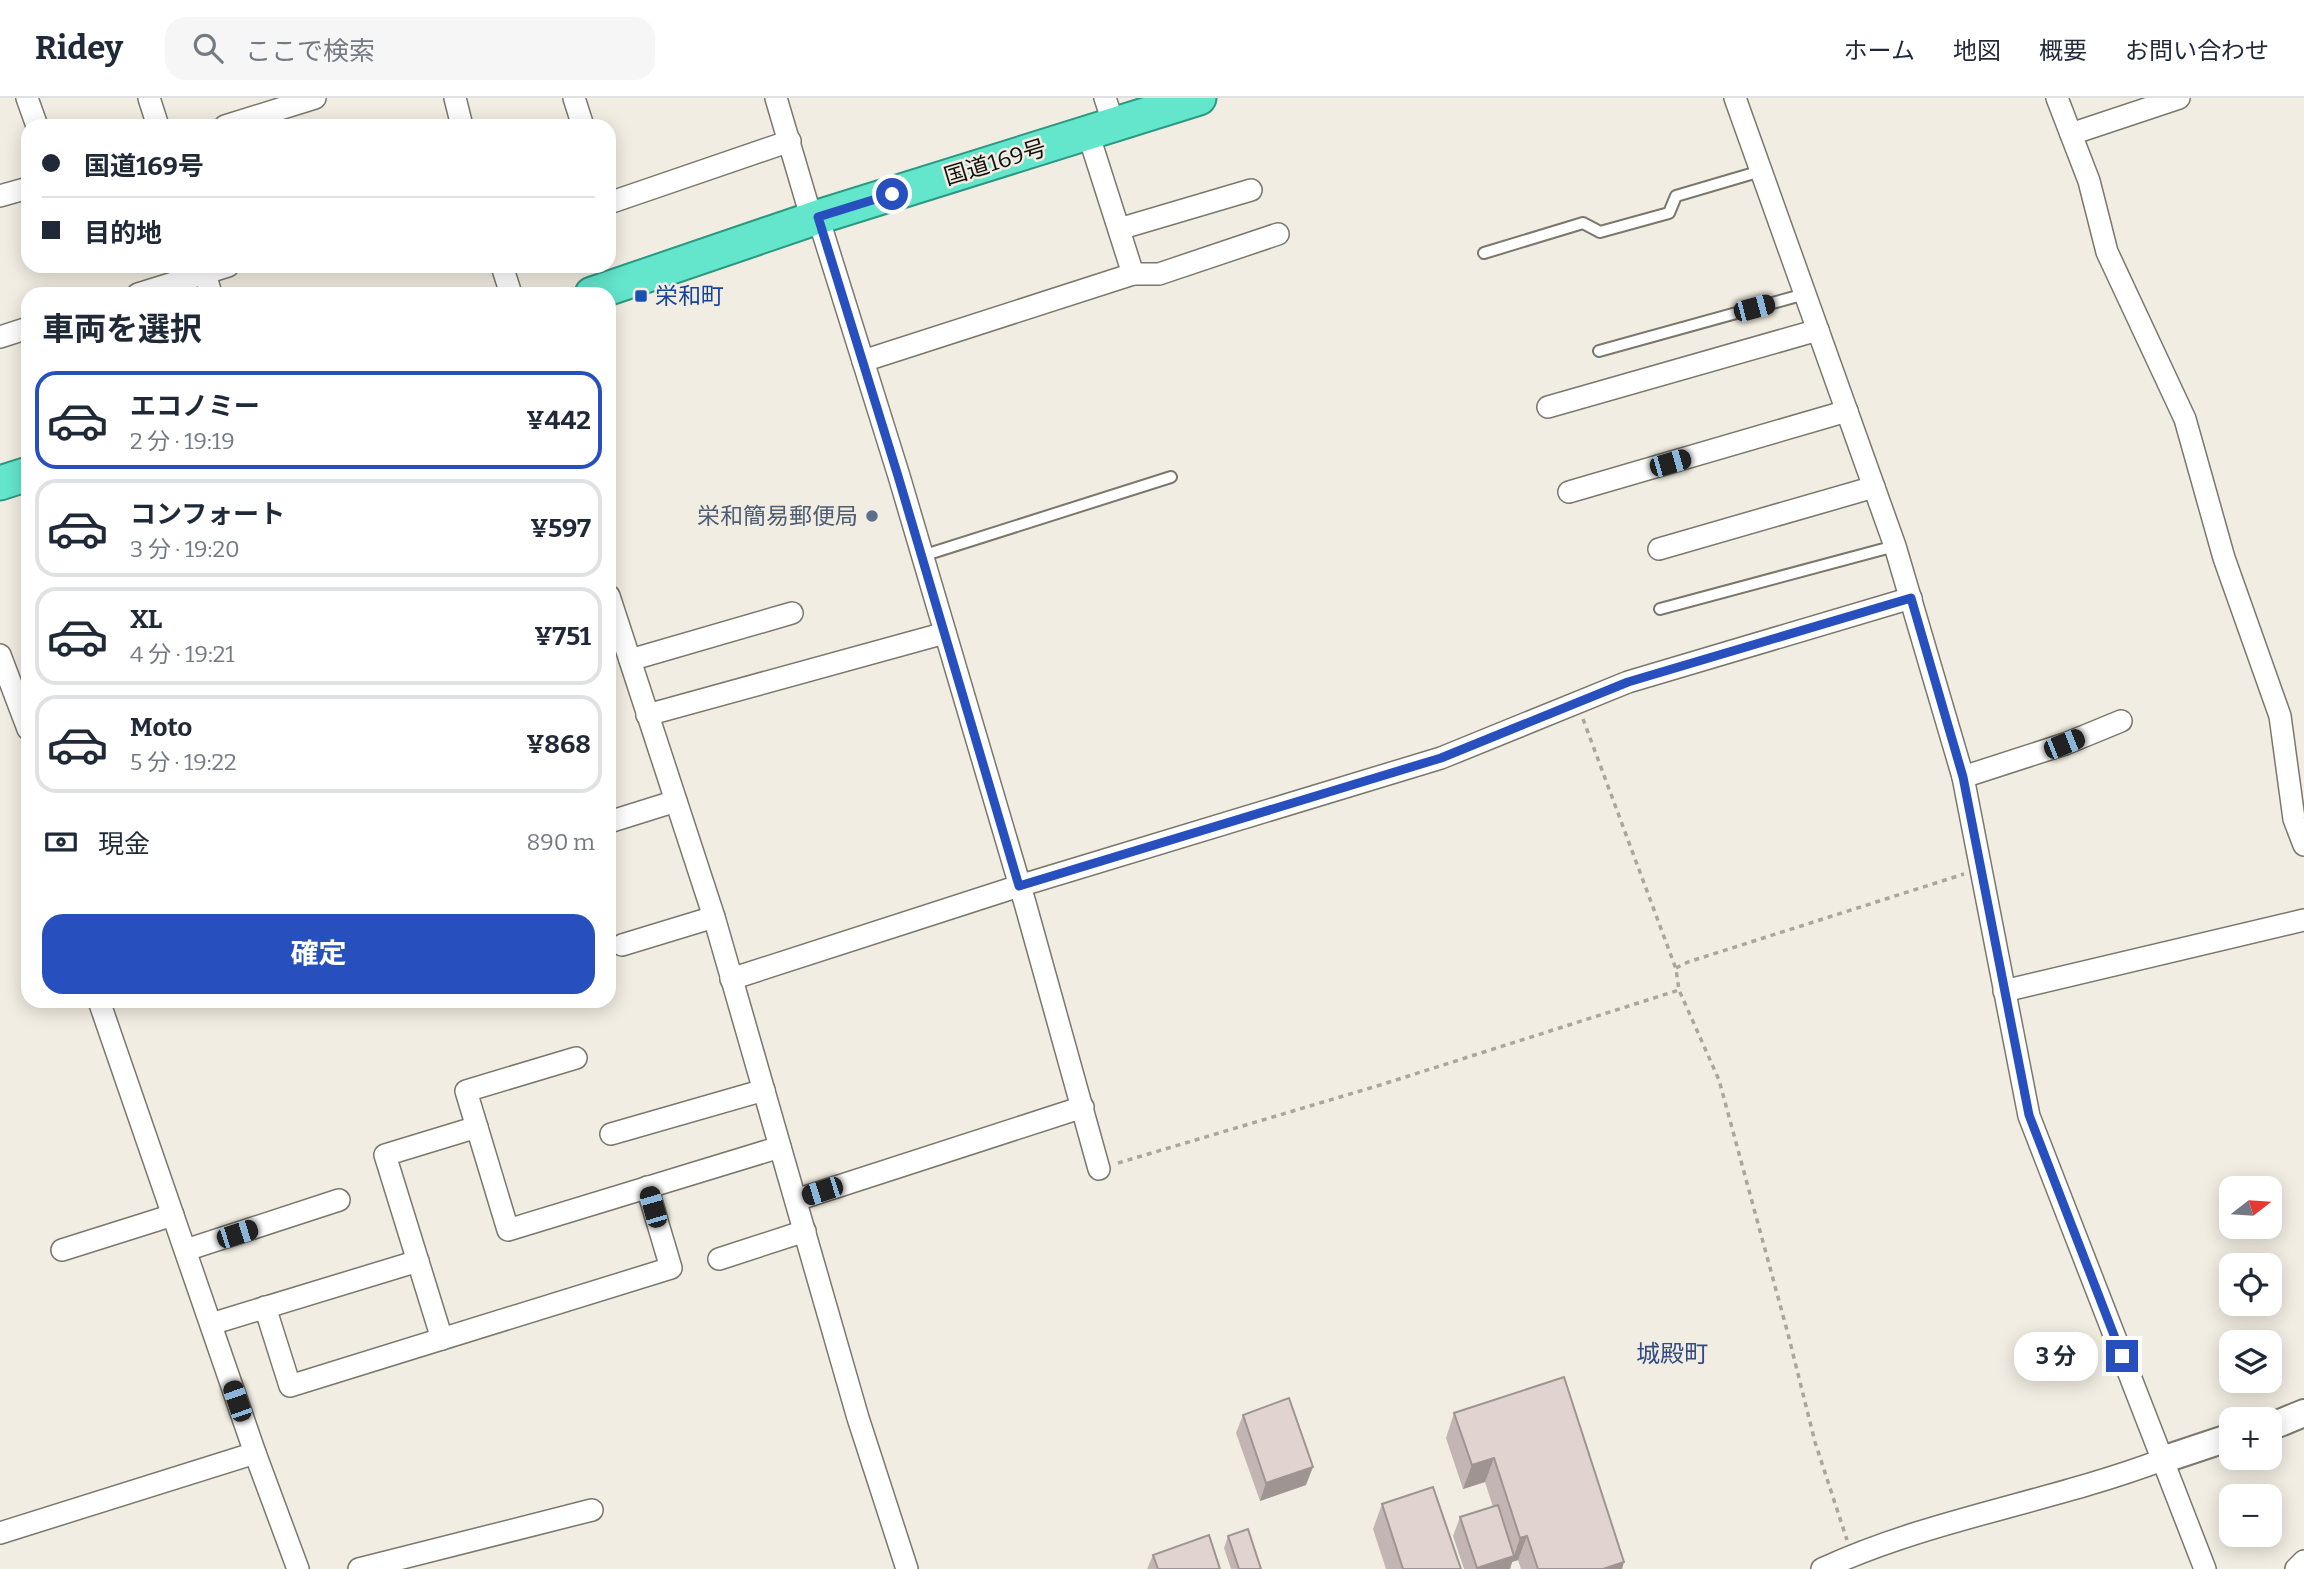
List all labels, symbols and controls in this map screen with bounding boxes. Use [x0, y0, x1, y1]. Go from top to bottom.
search box [165, 17, 655, 80]
text: Ridey [35, 28, 123, 68]
icon: search [189, 29, 227, 67]
text: ここで検索 [245, 36, 375, 67]
text: ホーム [1844, 37, 1915, 65]
text: 地図 [1953, 37, 2001, 65]
text: 概要 [2039, 37, 2087, 65]
text: お問い合わせ [2125, 37, 2269, 65]
street label: 国道169号 [941, 133, 1049, 191]
text: 国道169号 [84, 151, 204, 182]
route start [876, 178, 908, 210]
text: 目的地 [84, 218, 162, 249]
place label: 栄和町 [655, 282, 724, 310]
marker: 栄和町 [633, 288, 649, 304]
car [1731, 292, 1778, 324]
text: 車両を選択 [42, 310, 202, 348]
icon: car [46, 389, 109, 452]
text: エコノミー [130, 391, 260, 422]
text: ¥442 [526, 405, 591, 436]
text: 2 分 · 19:19 [130, 427, 235, 455]
car [1647, 447, 1694, 479]
icon: car [46, 497, 109, 560]
text: コンフォート [130, 499, 285, 530]
place label: 栄和簡易郵便局 [697, 502, 858, 530]
marker: 栄和簡易郵便局 [864, 508, 880, 524]
text: ¥597 [530, 513, 591, 544]
text: 3 分 · 19:20 [130, 535, 240, 563]
text: XL [130, 604, 162, 635]
icon: car [46, 605, 109, 668]
text: ¥751 [534, 621, 591, 652]
text: 4 分 · 19:21 [130, 640, 235, 668]
text: Moto [130, 712, 192, 743]
icon: car [46, 713, 109, 776]
car [2041, 726, 2088, 762]
text: ¥868 [526, 729, 591, 760]
text: 5 分 · 19:22 [130, 748, 237, 776]
icon: cash [42, 823, 80, 861]
text: 890 m [526, 828, 595, 856]
text: 現金 [98, 829, 150, 860]
button: 確定 [42, 914, 595, 994]
car [799, 1175, 846, 1207]
north arrow [2219, 1176, 2282, 1239]
map controls [2219, 1176, 2282, 1547]
car [638, 1184, 669, 1230]
car [214, 1218, 261, 1250]
button: locate [2219, 1253, 2282, 1316]
button: layers [2219, 1330, 2282, 1393]
callout: 3 分 [2014, 1332, 2098, 1380]
district label: 城殿町 [1636, 1340, 1708, 1368]
route end [2106, 1340, 2138, 1372]
text: 3 分 [2036, 1342, 2076, 1370]
car [221, 1378, 254, 1424]
button: + [2219, 1407, 2282, 1470]
button: − [2219, 1484, 2282, 1547]

